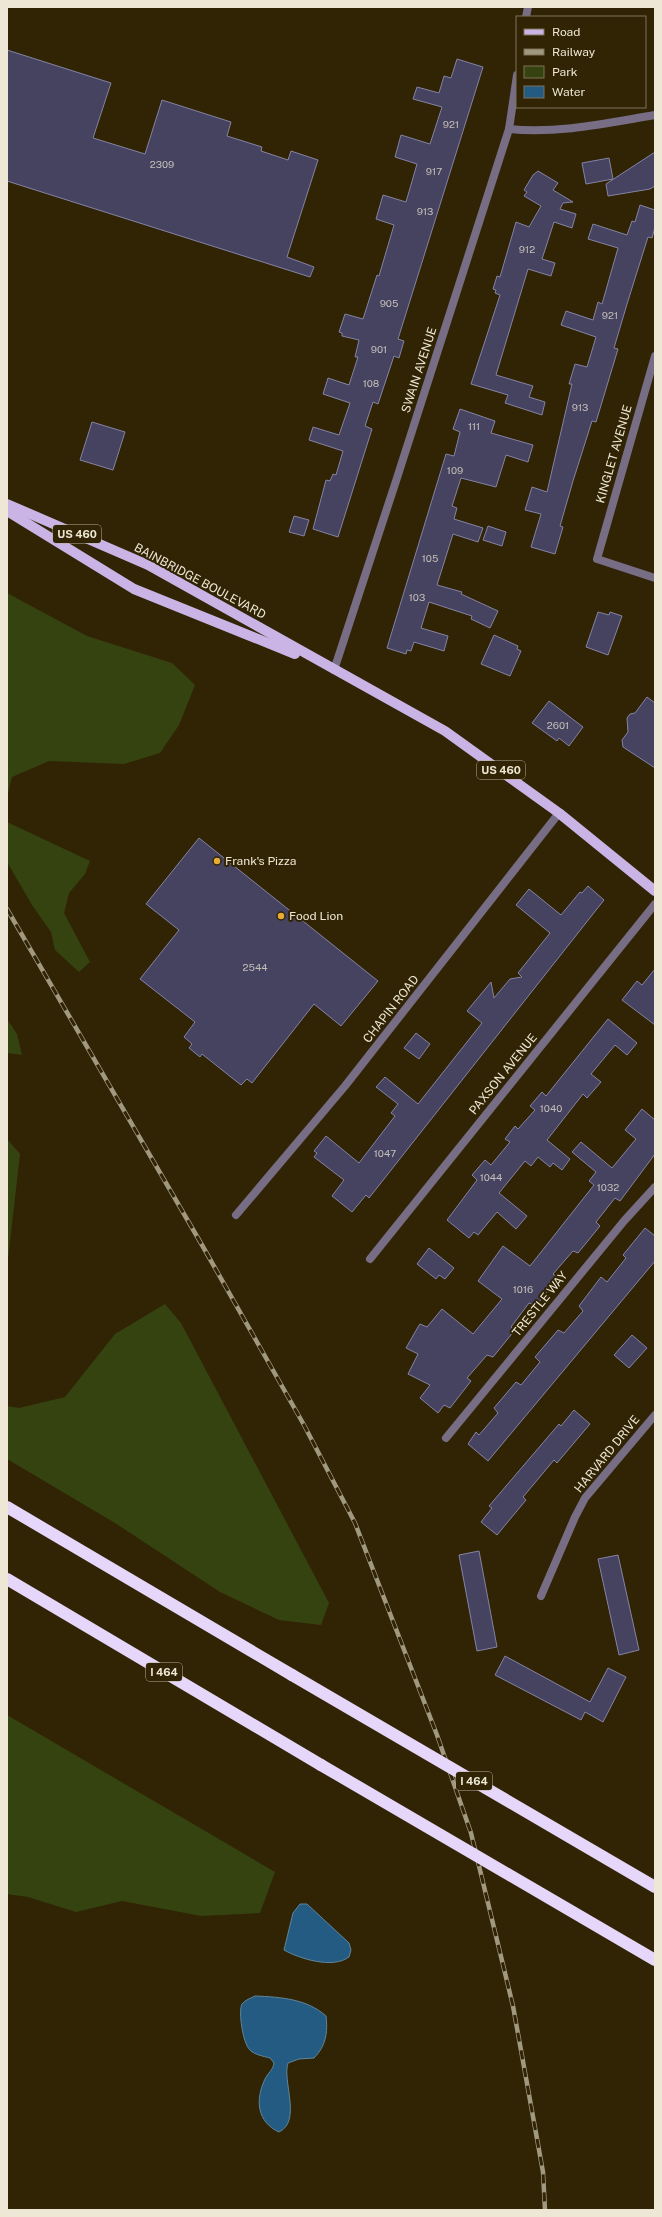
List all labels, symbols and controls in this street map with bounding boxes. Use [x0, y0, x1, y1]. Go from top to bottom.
legend [516, 16, 646, 108]
text: Road [552, 25, 580, 39]
text: Railway [552, 45, 596, 59]
text: Park [552, 65, 578, 79]
text: Water [552, 85, 586, 99]
house number: 921 [443, 118, 459, 130]
house number: 2309 [150, 158, 174, 170]
house number: 917 [426, 165, 442, 177]
house number: 913 [417, 205, 433, 217]
house number: 912 [519, 243, 535, 255]
house number: 905 [380, 297, 398, 309]
house number: 921 [602, 309, 618, 321]
street label: SWAIN AVENUE [399, 325, 439, 415]
house number: 901 [371, 343, 387, 355]
house number: 108 [363, 377, 379, 389]
house number: 913 [572, 401, 588, 413]
street label: KINGLET AVENUE [593, 403, 635, 505]
house number: 111 [468, 420, 480, 432]
house number: 109 [447, 464, 463, 476]
road number: US 460 [53, 525, 101, 543]
street label: BAINBRIDGE BOULEVARD [132, 540, 268, 622]
house number: 105 [422, 552, 438, 564]
house number: 103 [409, 591, 425, 603]
house number: 2601 [547, 719, 569, 731]
road number: US 460 [477, 761, 525, 779]
place label: Frank's Pizza [225, 854, 296, 868]
marker: Frank's Pizza [212, 856, 222, 866]
place label: Food Lion [289, 909, 343, 923]
marker: Food Lion [276, 911, 286, 921]
house number: 2544 [243, 961, 267, 973]
street label: CHAPIN ROAD [360, 972, 422, 1046]
street label: PAXSON AVENUE [466, 1031, 540, 1117]
house number: 1040 [540, 1102, 562, 1114]
house number: 1047 [374, 1147, 396, 1159]
house number: 1044 [480, 1171, 502, 1183]
house number: 1032 [597, 1181, 619, 1193]
street label: TRESTLE WAY [509, 1268, 571, 1339]
house number: 1016 [513, 1283, 533, 1295]
street label: HARVARD DRIVE [572, 1413, 642, 1495]
road number: I 464 [146, 1663, 182, 1681]
road number: I 464 [456, 1772, 492, 1790]

